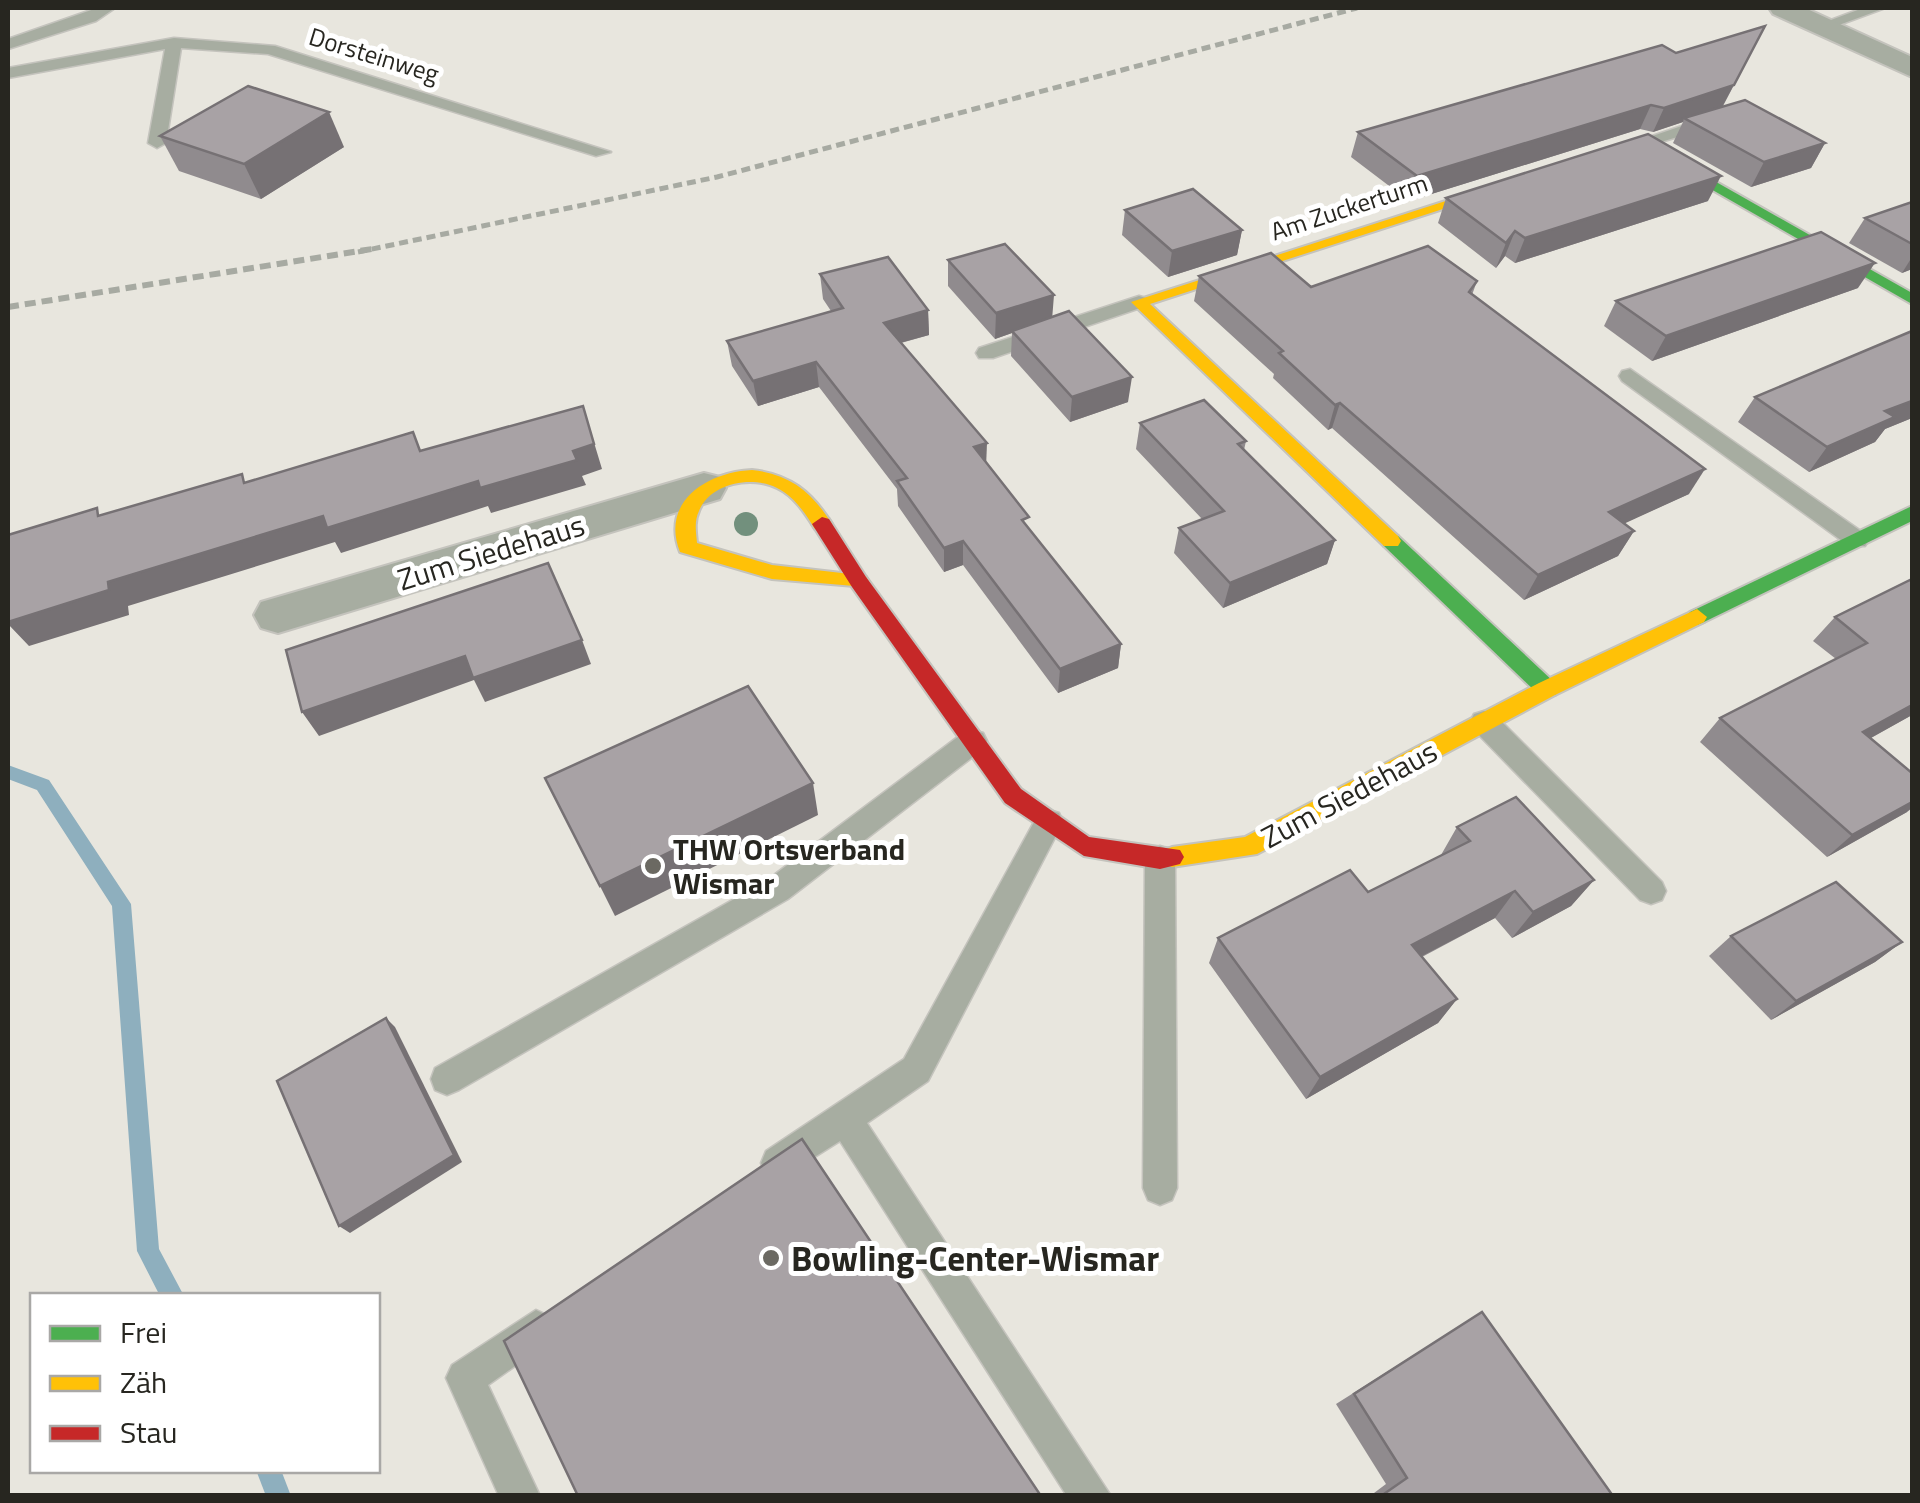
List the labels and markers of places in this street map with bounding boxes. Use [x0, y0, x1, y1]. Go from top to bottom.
place label: THW Ortsverband Wismar [673, 826, 905, 906]
marker: THW Ortsverband Wismar [642, 855, 664, 877]
place label: Bowling-Center-Wismar [791, 1231, 1159, 1285]
marker: Bowling-Center-Wismar [760, 1247, 782, 1269]

